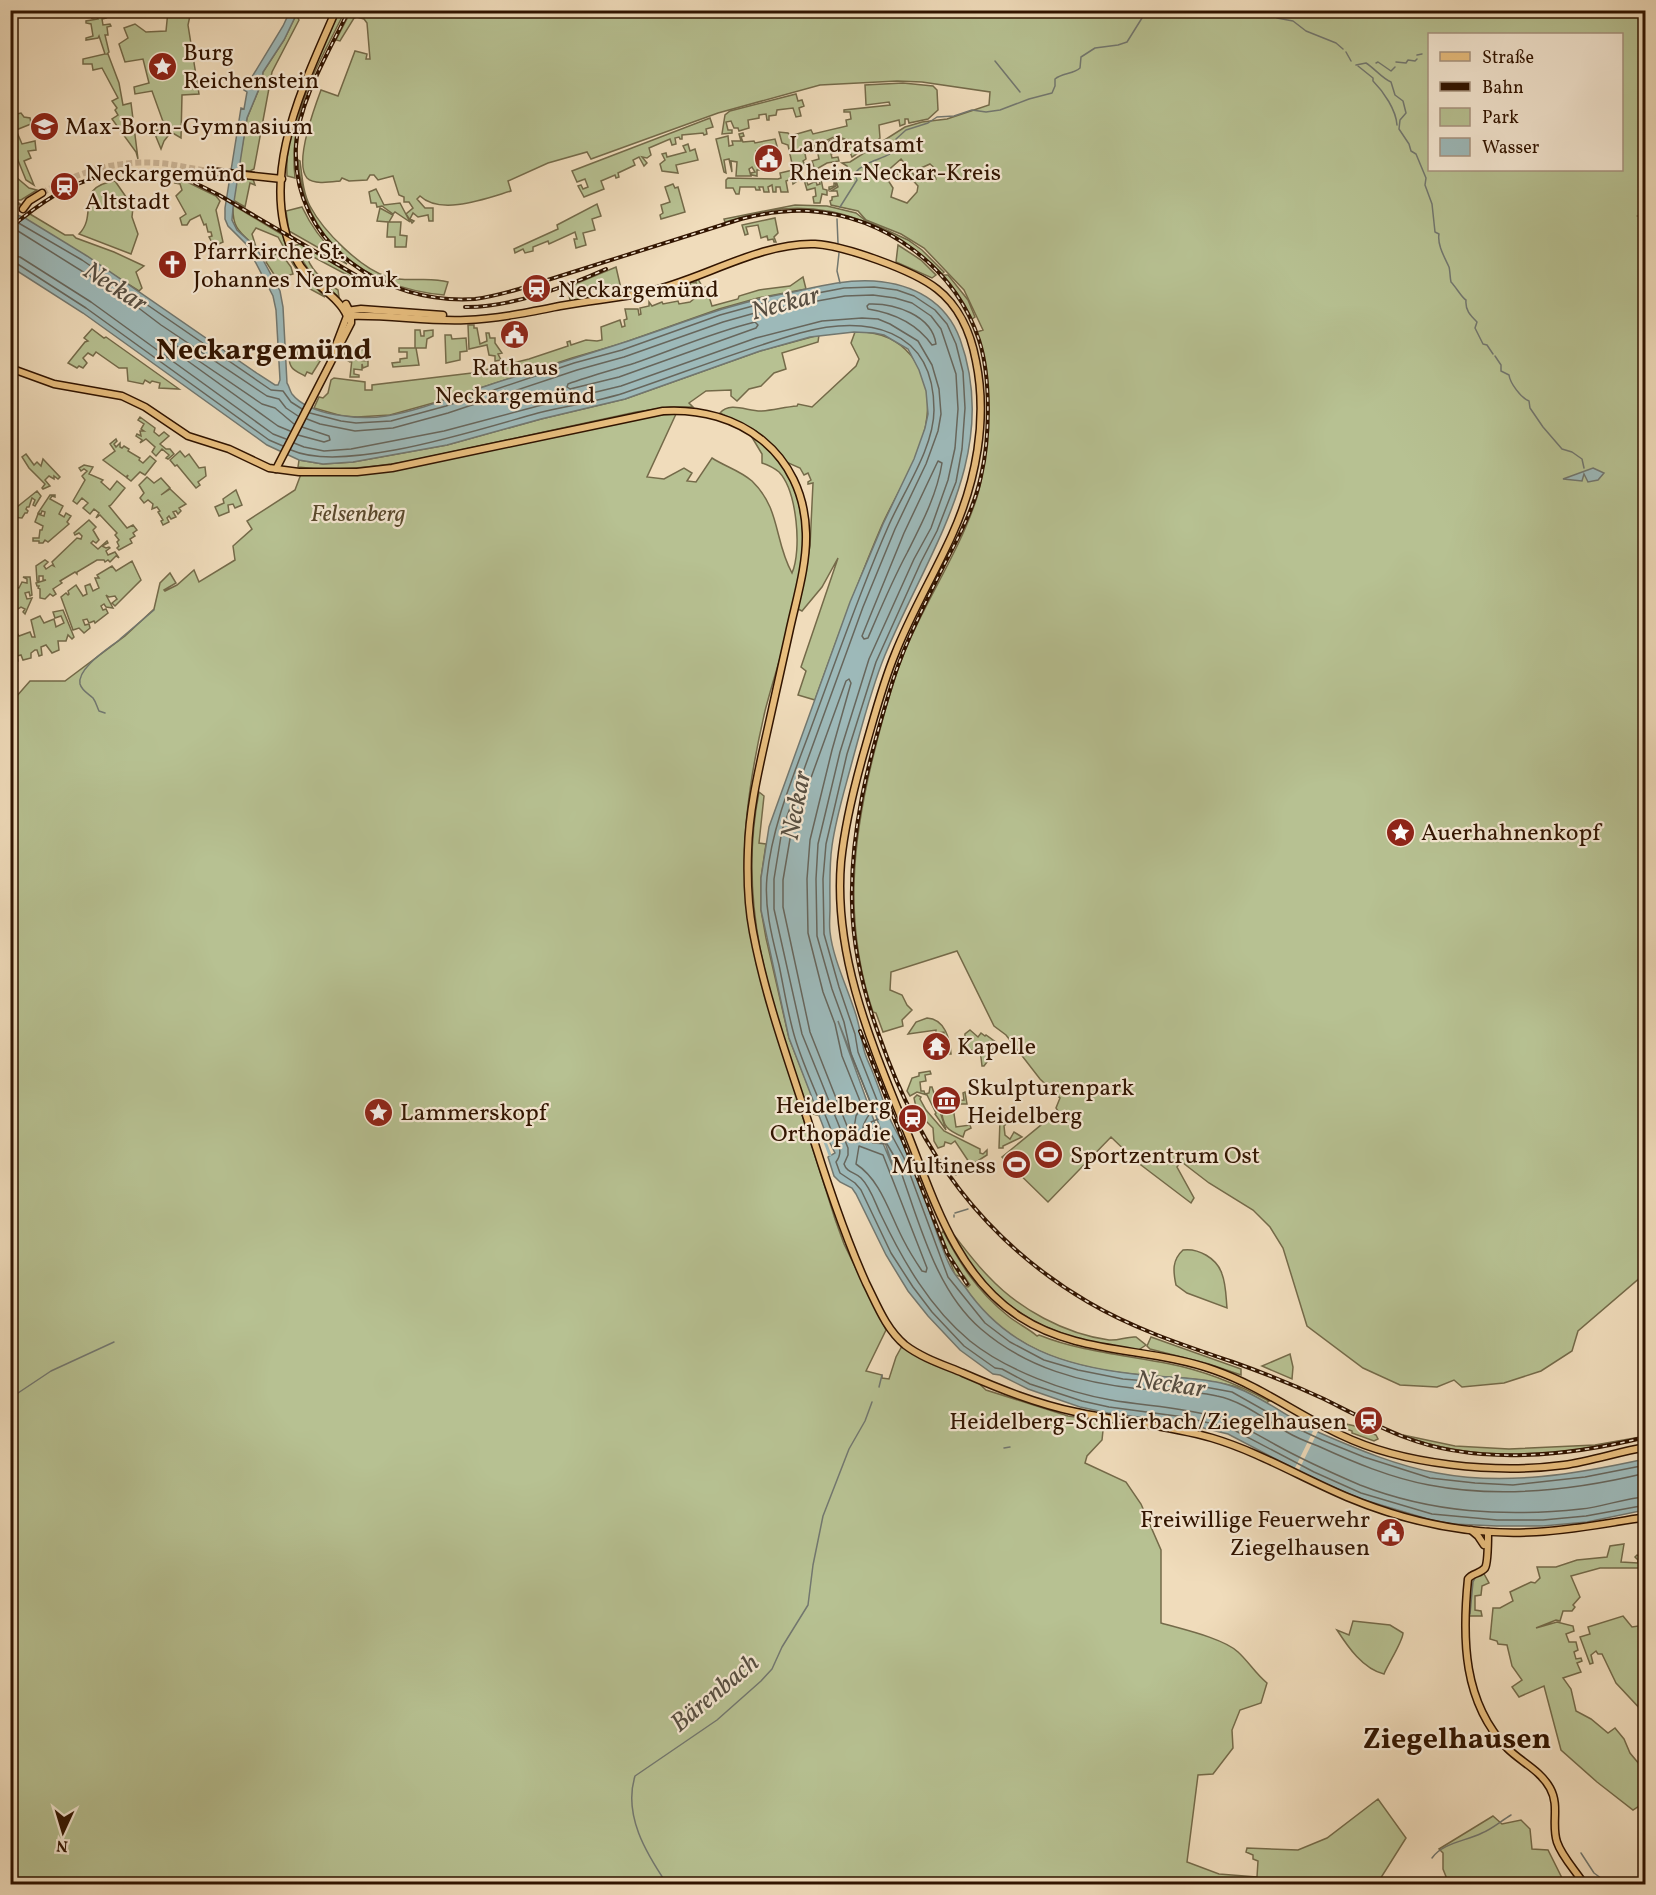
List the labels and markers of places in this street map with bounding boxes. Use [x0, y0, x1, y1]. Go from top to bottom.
place label: Burg Reichenstein [183, 37, 319, 99]
place icon: Burg Reichenstein [146, 50, 178, 82]
school or university icon: Max-Born-Gymnasium [28, 110, 60, 142]
place label: Max-Born-Gymnasium [65, 111, 313, 145]
place label: Landratsamt Rhein-Neckar-Kreis [789, 129, 1001, 191]
public building icon: Landratsamt Rhein-Neckar-Kreis [752, 142, 784, 174]
place label: Neckargemünd Altstadt [85, 158, 246, 220]
station icon: Neckargemünd Altstadt [48, 171, 80, 203]
place label: Pfarrkirche St. Johannes Nepomuk [193, 236, 398, 298]
church icon: Pfarrkirche St. Johannes Nepomuk [156, 249, 188, 281]
station icon: Neckargemünd [521, 273, 553, 305]
place label: Neckargemünd [558, 274, 719, 308]
public building icon: Rathaus Neckargemünd [499, 318, 531, 350]
place label: Rathaus Neckargemünd [435, 352, 595, 414]
place icon: Auerhahnenkopf [1384, 816, 1416, 848]
place label: Auerhahnenkopf [1421, 817, 1603, 851]
temple icon: Kapelle [920, 1030, 952, 1062]
place label: Kapelle [957, 1031, 1036, 1065]
place label: Skulpturenpark Heidelberg [967, 1072, 1134, 1134]
museum icon: Skulpturenpark Heidelberg [930, 1085, 962, 1117]
place label: Heidelberg Orthopädie [770, 1090, 891, 1152]
place icon: Lammerskopf [363, 1096, 395, 1128]
place label: Lammerskopf [400, 1097, 550, 1131]
station icon: Heidelberg Orthopädie [896, 1103, 928, 1135]
sports icon: Sportzentrum Ost [1033, 1139, 1065, 1171]
place label: Sportzentrum Ost [1070, 1140, 1260, 1174]
sports icon: Multiness [1001, 1149, 1033, 1181]
place label: Multiness [892, 1150, 996, 1184]
station icon: Heidelberg-Schlierbach/Ziegelhausen [1352, 1405, 1384, 1437]
place label: Heidelberg-Schlierbach/Ziegelhausen [949, 1406, 1347, 1440]
place label: Freiwillige Feuerwehr Ziegelhausen [1140, 1504, 1370, 1566]
public building icon: Freiwillige Feuerwehr Ziegelhausen [1375, 1517, 1407, 1549]

